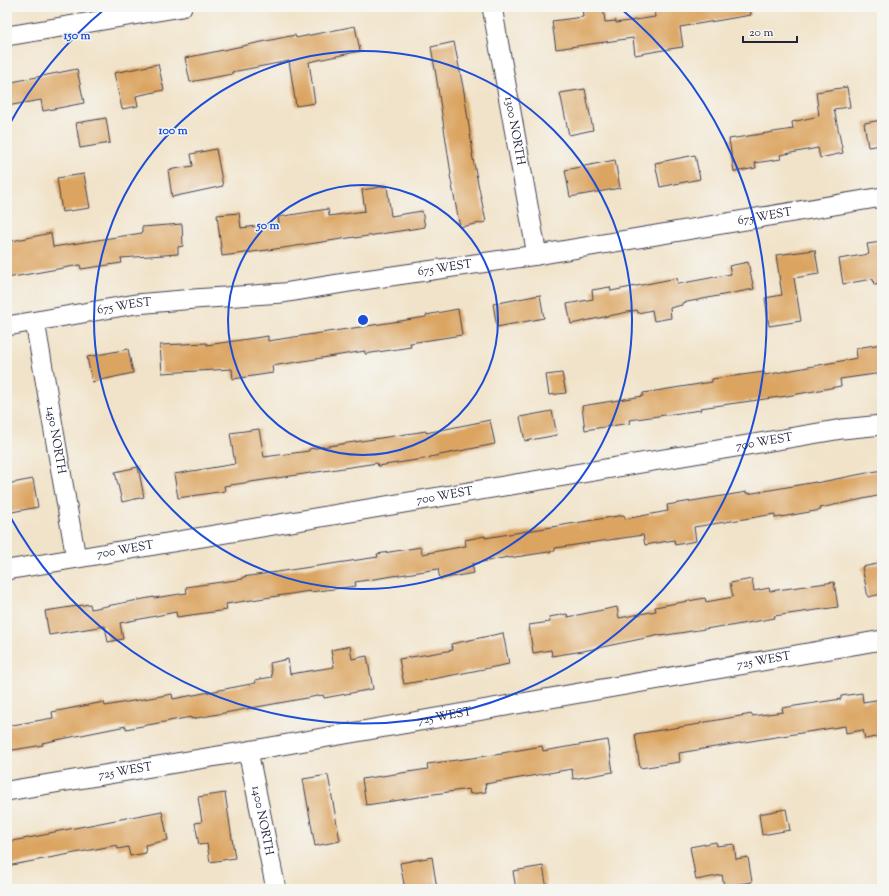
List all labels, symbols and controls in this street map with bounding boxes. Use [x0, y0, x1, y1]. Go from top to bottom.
scale bar [743, 18, 797, 44]
text: 20 m [749, 24, 774, 42]
text: 150 m [62, 27, 91, 45]
street label: 1300 NORTH [499, 95, 530, 167]
text: 100 m [157, 122, 188, 140]
street label: 675 WEST [736, 203, 794, 230]
text: 50 m [256, 217, 280, 235]
street label: 675 WEST [416, 255, 474, 281]
street label: 675 WEST [96, 294, 153, 319]
centre of rings [356, 313, 370, 327]
street label: 1450 NORTH [41, 405, 70, 476]
street label: 700 WEST [735, 428, 795, 456]
street label: 700 WEST [415, 482, 475, 510]
street label: 700 WEST [96, 536, 156, 564]
street label: 725 WEST [736, 647, 793, 674]
street label: 725 WEST [416, 703, 474, 730]
street label: 725 WEST [97, 758, 154, 785]
street label: 1400 NORTH [246, 784, 278, 857]

